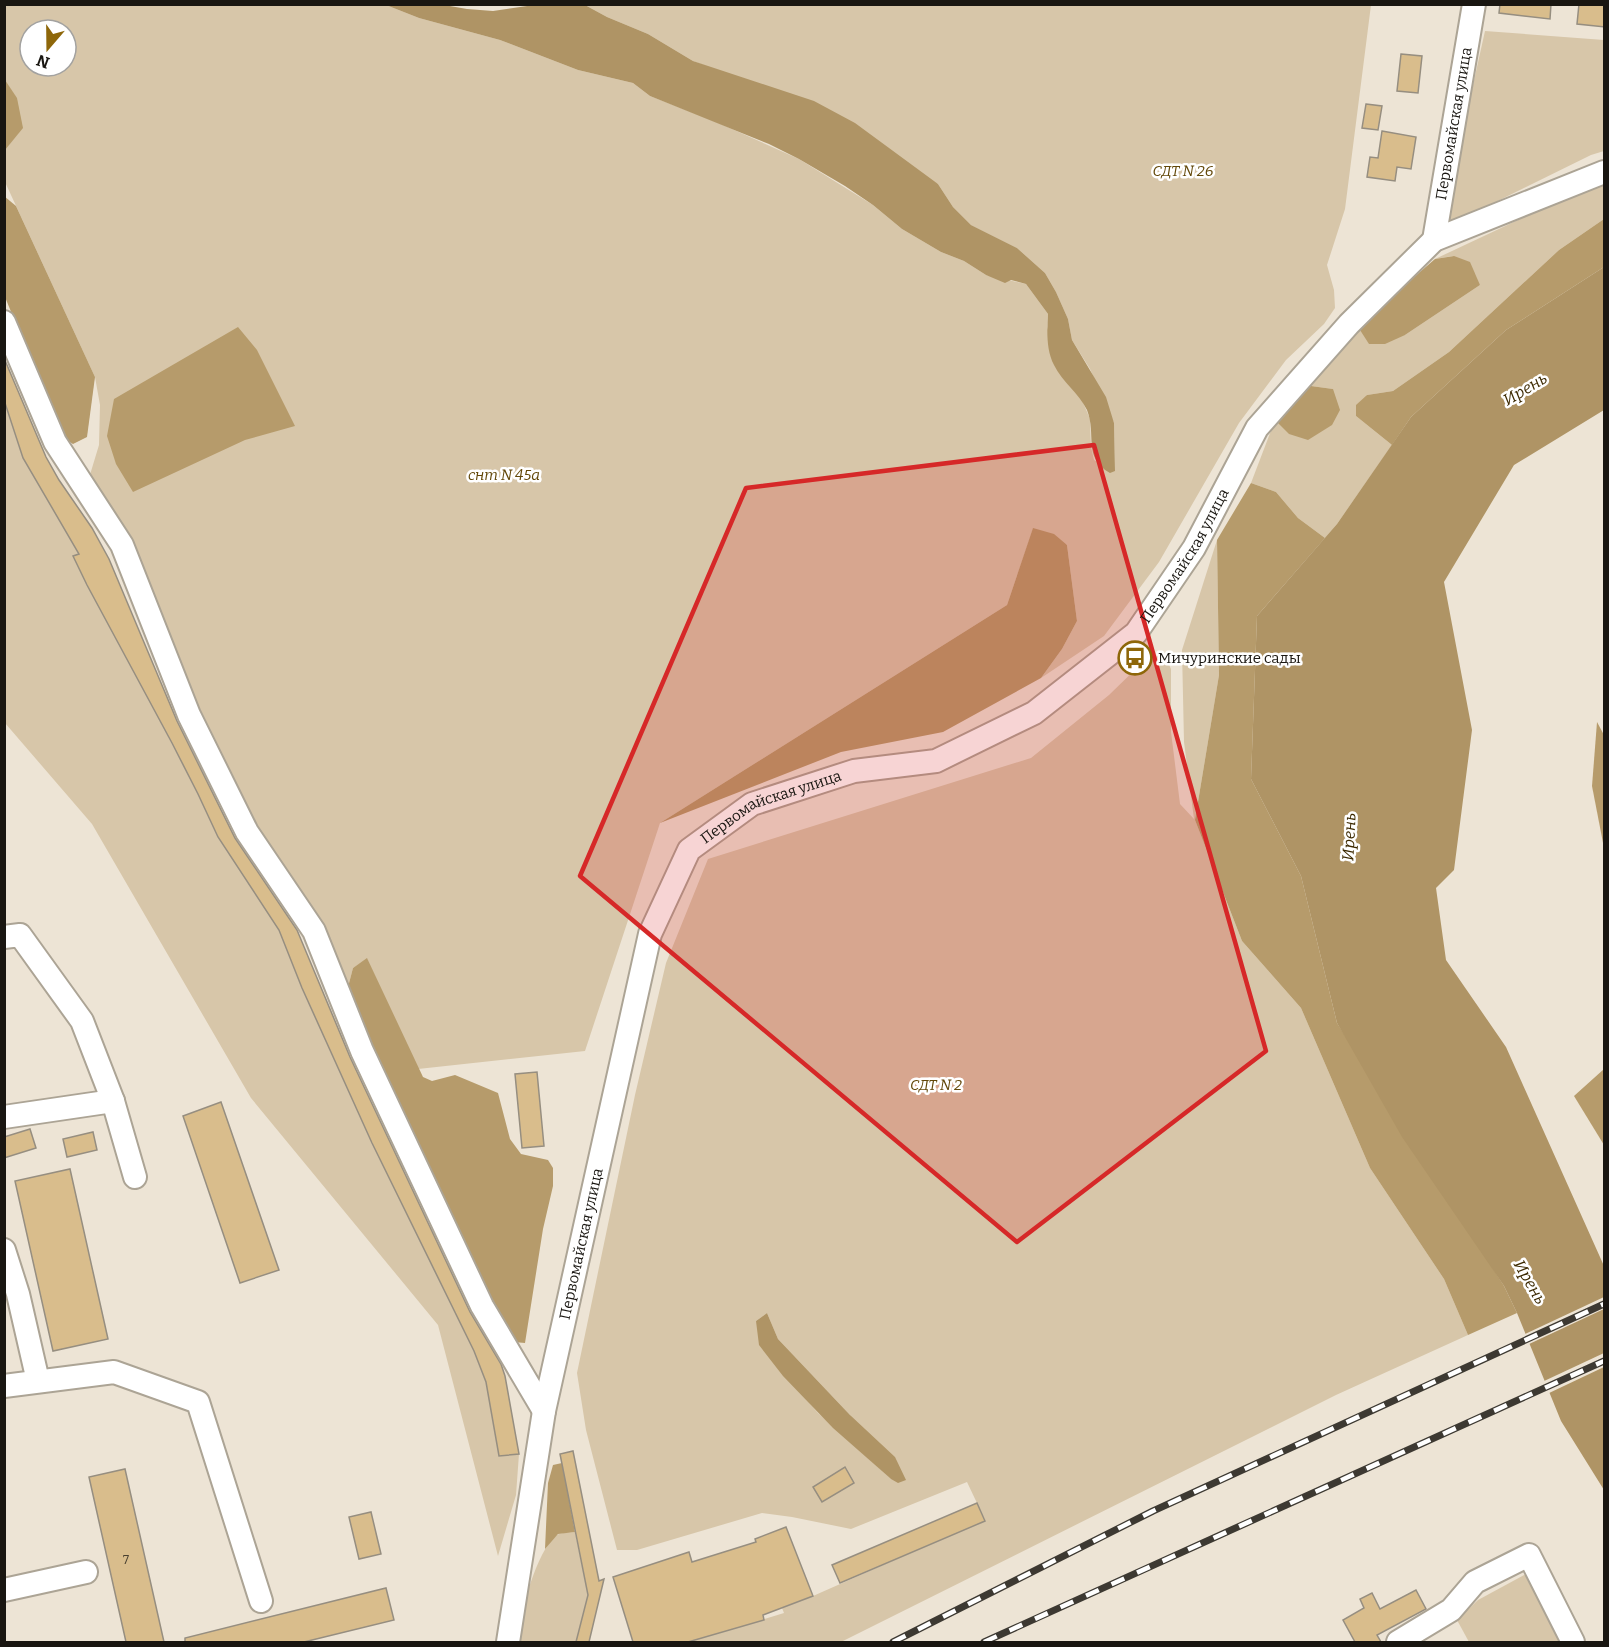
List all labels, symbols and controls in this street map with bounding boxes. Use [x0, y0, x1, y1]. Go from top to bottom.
north arrow [18, 18, 78, 78]
street label: Первомайская улица [1432, 46, 1476, 202]
text: N [34, 51, 52, 73]
park label: СДТ N 26 [1153, 162, 1214, 180]
water label: Ирень [1500, 369, 1550, 409]
park label: снт N 45а [468, 466, 540, 484]
street label: Первомайская улица [1136, 485, 1233, 627]
bus stop icon: Мичуринские сады [1117, 640, 1153, 676]
place label: Мичуринские сады [1158, 649, 1301, 667]
street label: Первомайская улица [697, 767, 844, 848]
water label: Ирень [1338, 813, 1360, 861]
park label: СДТ N 2 [910, 1076, 962, 1094]
street label: Первомайская улица [556, 1166, 607, 1321]
water label: Ирень [1510, 1257, 1550, 1308]
house number: 7 [123, 1553, 129, 1567]

